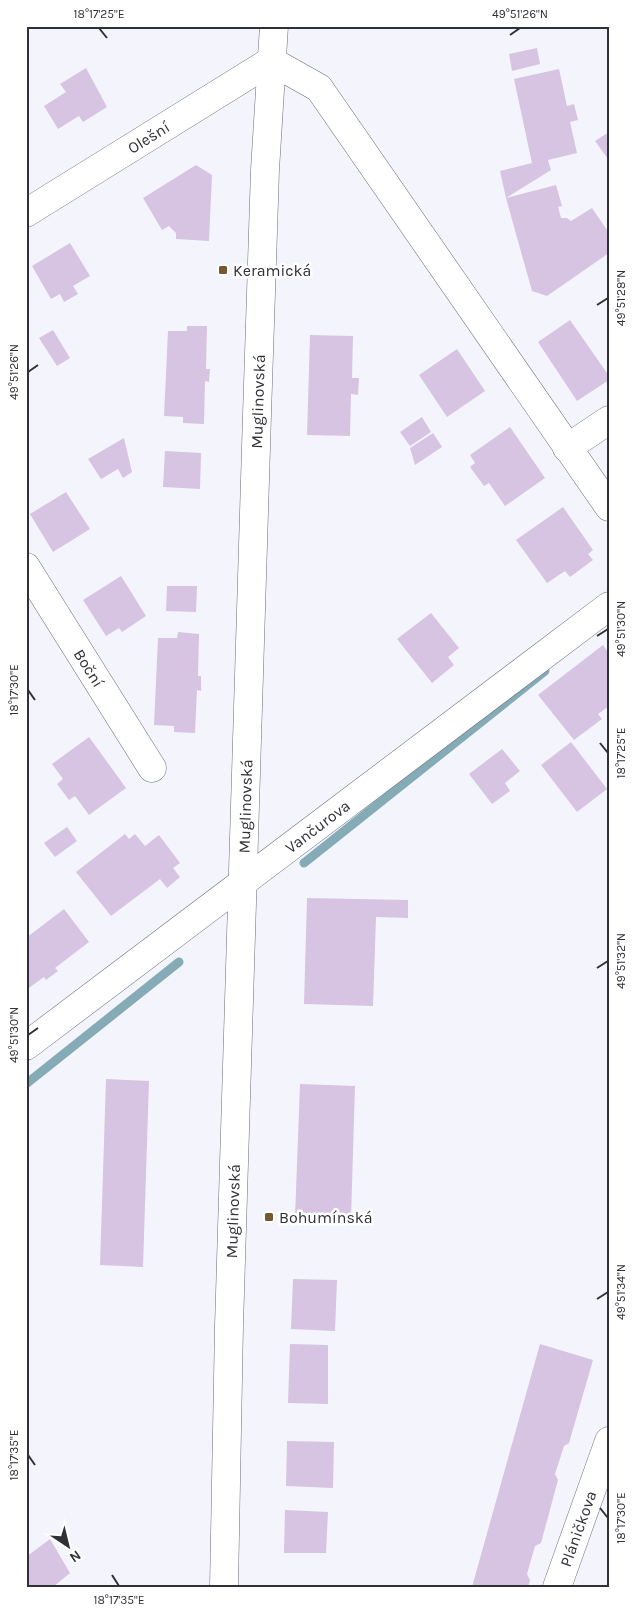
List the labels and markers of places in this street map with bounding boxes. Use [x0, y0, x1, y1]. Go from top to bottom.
place label: Keramická [233, 261, 311, 280]
marker: Keramická [217, 264, 229, 276]
place label: Bohumínská [279, 1208, 373, 1227]
marker: Bohumínská [263, 1211, 275, 1223]

